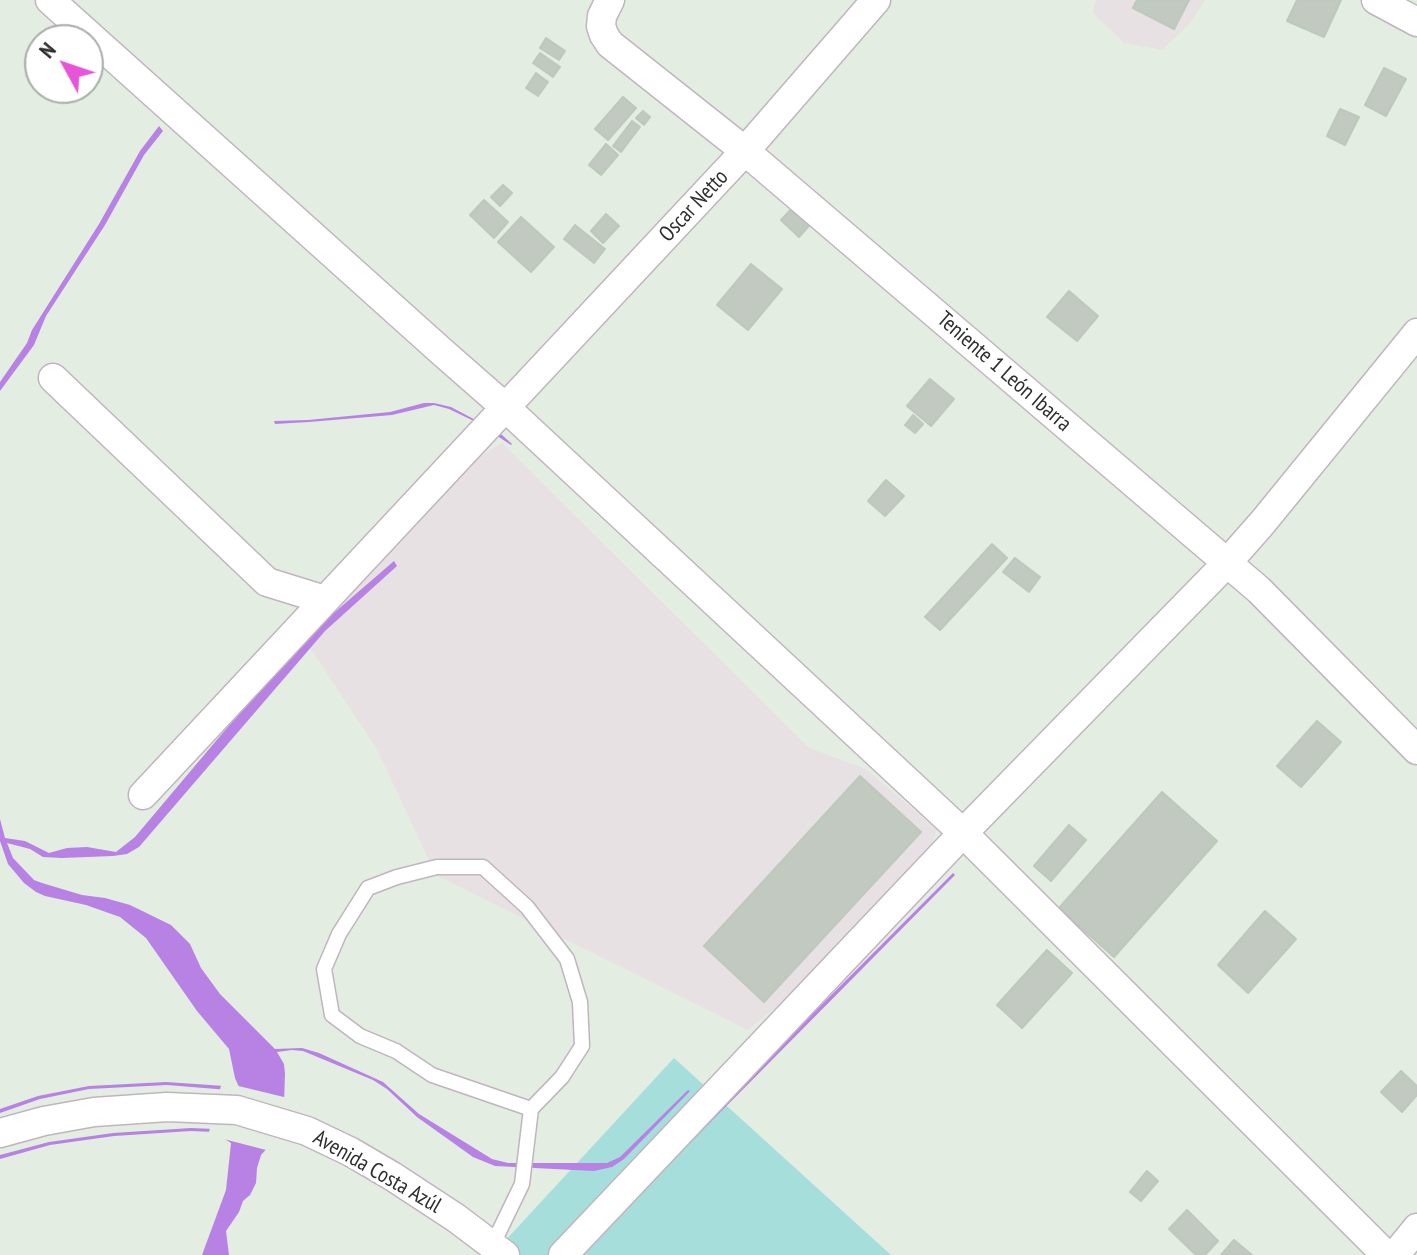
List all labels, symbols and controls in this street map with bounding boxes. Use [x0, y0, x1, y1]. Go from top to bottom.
north arrow [24, 24, 104, 104]
text: N [33, 36, 62, 63]
street label: Oscar Netto [654, 164, 734, 248]
street label: Teniente 1 León Ibarra [931, 307, 1077, 437]
street label: Avenida Costa Azúl [308, 1125, 446, 1219]

